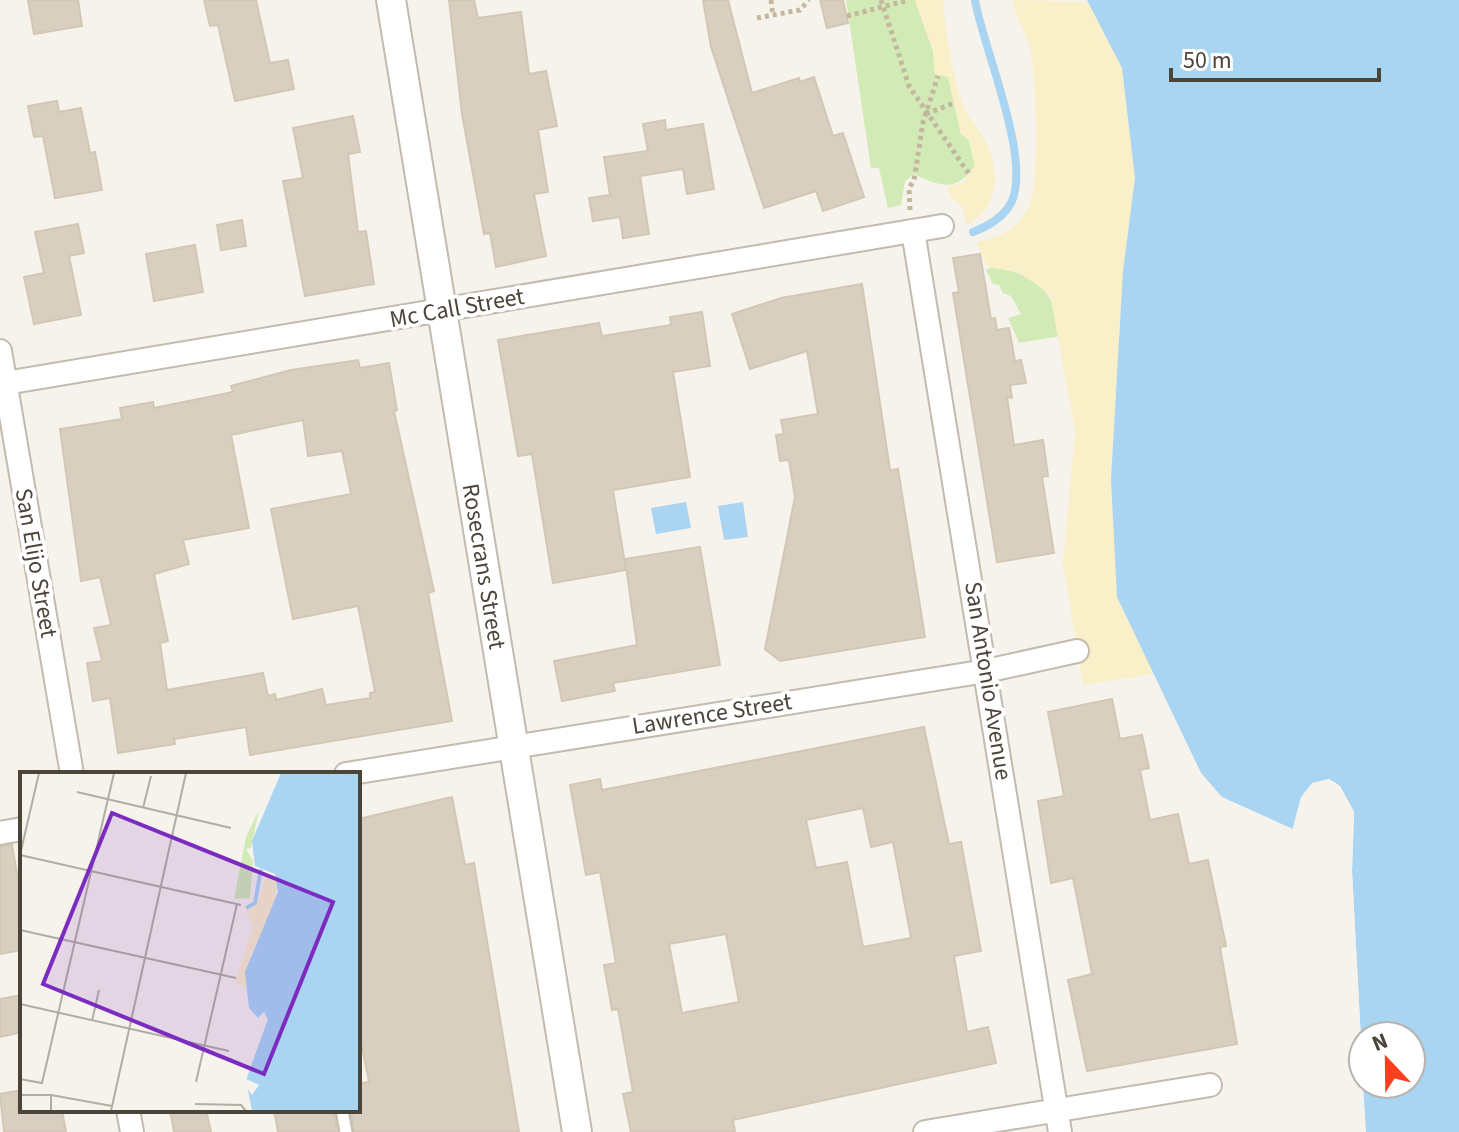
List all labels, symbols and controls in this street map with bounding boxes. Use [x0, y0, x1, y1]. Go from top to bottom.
scale bar [1171, 32, 1379, 82]
text: 50 m [1183, 43, 1232, 78]
street label: Mc Call Street [387, 279, 527, 337]
street label: Rosecrans Street [453, 481, 515, 652]
street label: San Elijo Street [6, 485, 66, 641]
street label: San Antonio Avenue [955, 579, 1021, 783]
street label: Lawrence Street [630, 684, 794, 744]
inset map [20, 772, 360, 1112]
north arrow [1347, 1020, 1427, 1100]
text: N [1367, 1025, 1393, 1060]

